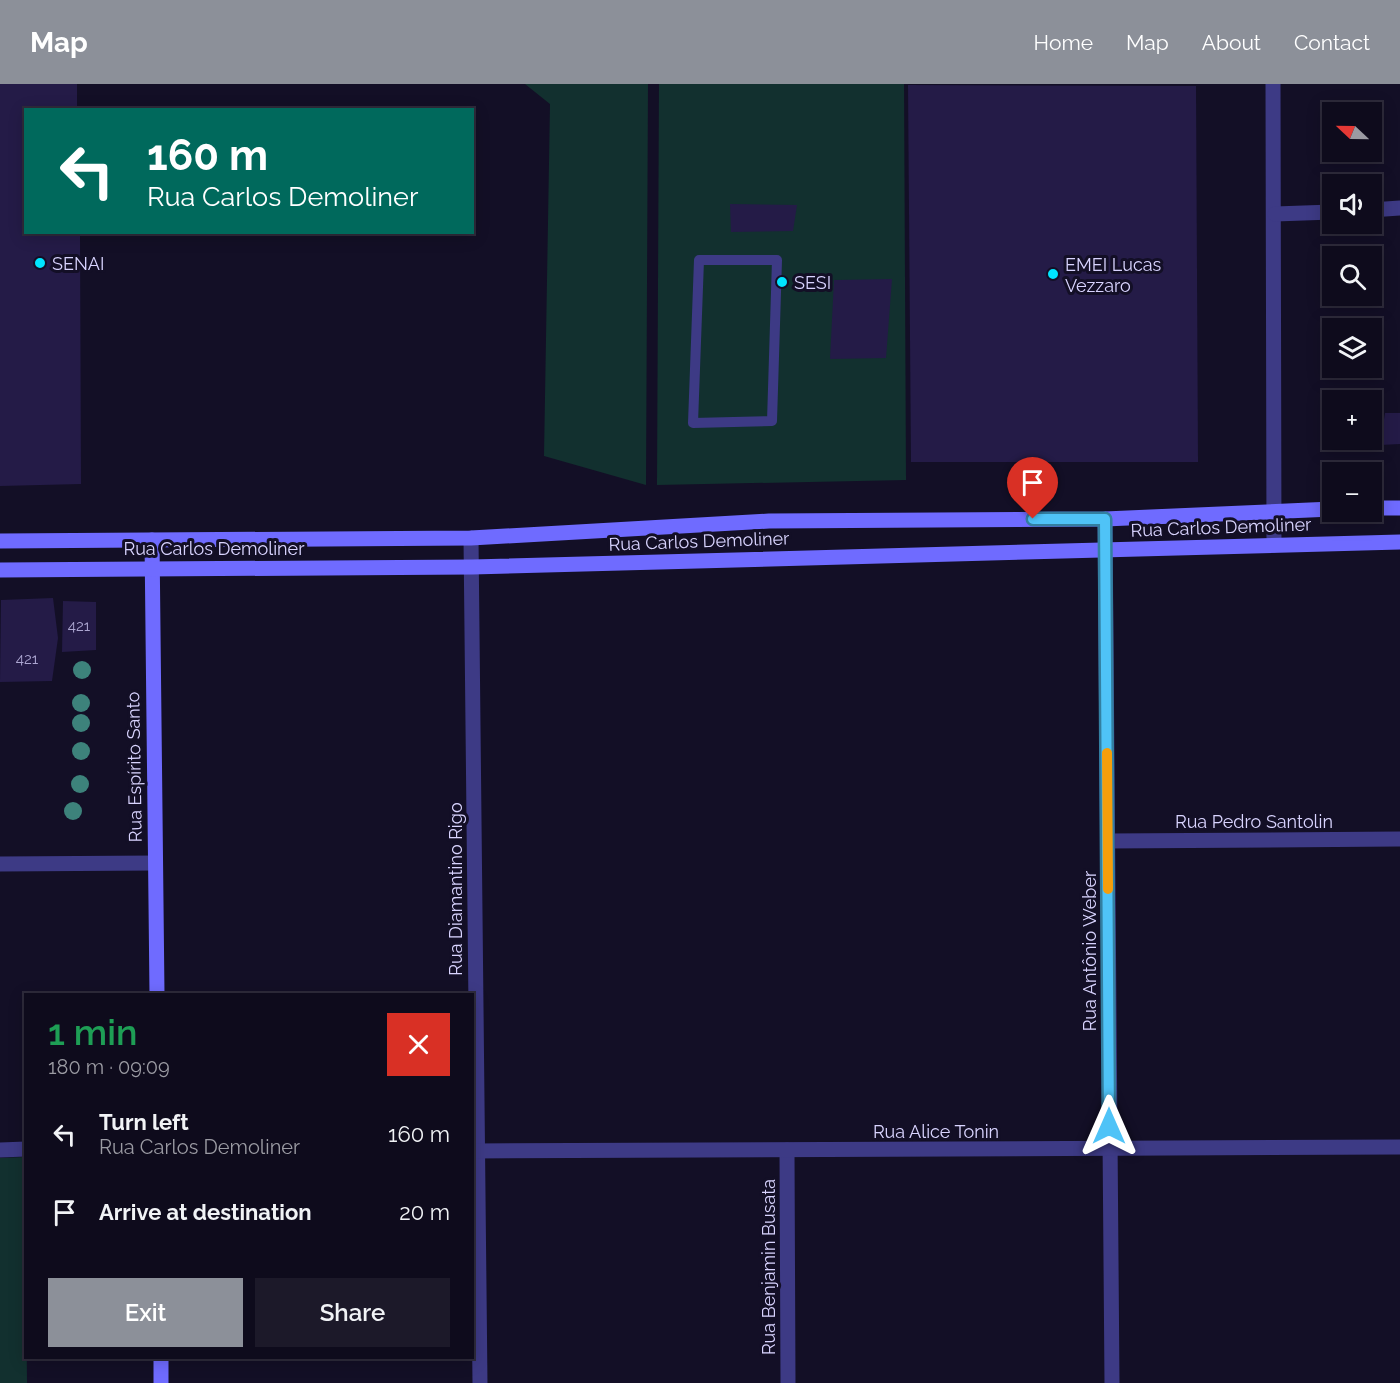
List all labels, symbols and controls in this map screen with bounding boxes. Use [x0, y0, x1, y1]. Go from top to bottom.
text: Map [30, 26, 88, 59]
text: Home [1034, 30, 1093, 55]
text: Map [1126, 30, 1169, 55]
text: About [1202, 30, 1261, 55]
text: Contact [1294, 30, 1370, 55]
north arrow [1322, 102, 1382, 162]
map controls [1322, 102, 1382, 522]
text: 160 m [147, 131, 268, 180]
icon: left [48, 132, 126, 210]
button: sound [1322, 174, 1382, 234]
text: Rua Carlos Demoliner [147, 181, 418, 212]
button: search [1322, 246, 1382, 306]
place label: SENAI [52, 253, 104, 274]
place label: EMEI Lucas Vezzaro [1065, 254, 1162, 296]
marker: SENAI [33, 256, 47, 270]
marker: EMEI Lucas Vezzaro [1046, 267, 1060, 281]
place label: SESI [794, 272, 831, 293]
marker: SESI [775, 275, 789, 289]
button: layers [1322, 318, 1382, 378]
button: + [1322, 390, 1382, 450]
pin [1007, 457, 1058, 519]
button: − [1322, 462, 1382, 522]
icon: arrive [1016, 466, 1049, 499]
street label: Rua Carlos Demoliner [1130, 513, 1312, 541]
street label: Rua Carlos Demoliner [608, 527, 790, 555]
street label: Rua Carlos Demoliner [124, 538, 305, 559]
house number: 421 [68, 617, 91, 635]
house number: 421 [16, 650, 39, 668]
street label: Rua Espírito Santo [122, 691, 146, 842]
street label: Rua Diamantino Rigo [445, 802, 466, 976]
street label: Rua Pedro Santolin [1175, 811, 1333, 832]
street label: Rua Antônio Weber [1079, 870, 1100, 1031]
text: 1 min [48, 1011, 137, 1053]
button: close [387, 1013, 450, 1076]
text: 180 m · 09:09 [48, 1055, 170, 1079]
position arrow [1077, 1094, 1141, 1158]
text: Turn left [99, 1109, 189, 1135]
icon: left [48, 1118, 81, 1151]
text: 160 m [388, 1121, 450, 1147]
street label: Rua Alice Tonin [873, 1121, 999, 1142]
text: Rua Carlos Demoliner [99, 1135, 300, 1159]
street label: Rua Benjamin Busata [758, 1179, 779, 1355]
icon: arrive [48, 1196, 81, 1229]
text: Arrive at destination [99, 1199, 312, 1225]
text: 20 m [399, 1199, 450, 1225]
button: Exit [48, 1278, 243, 1347]
button: Share [255, 1278, 450, 1347]

